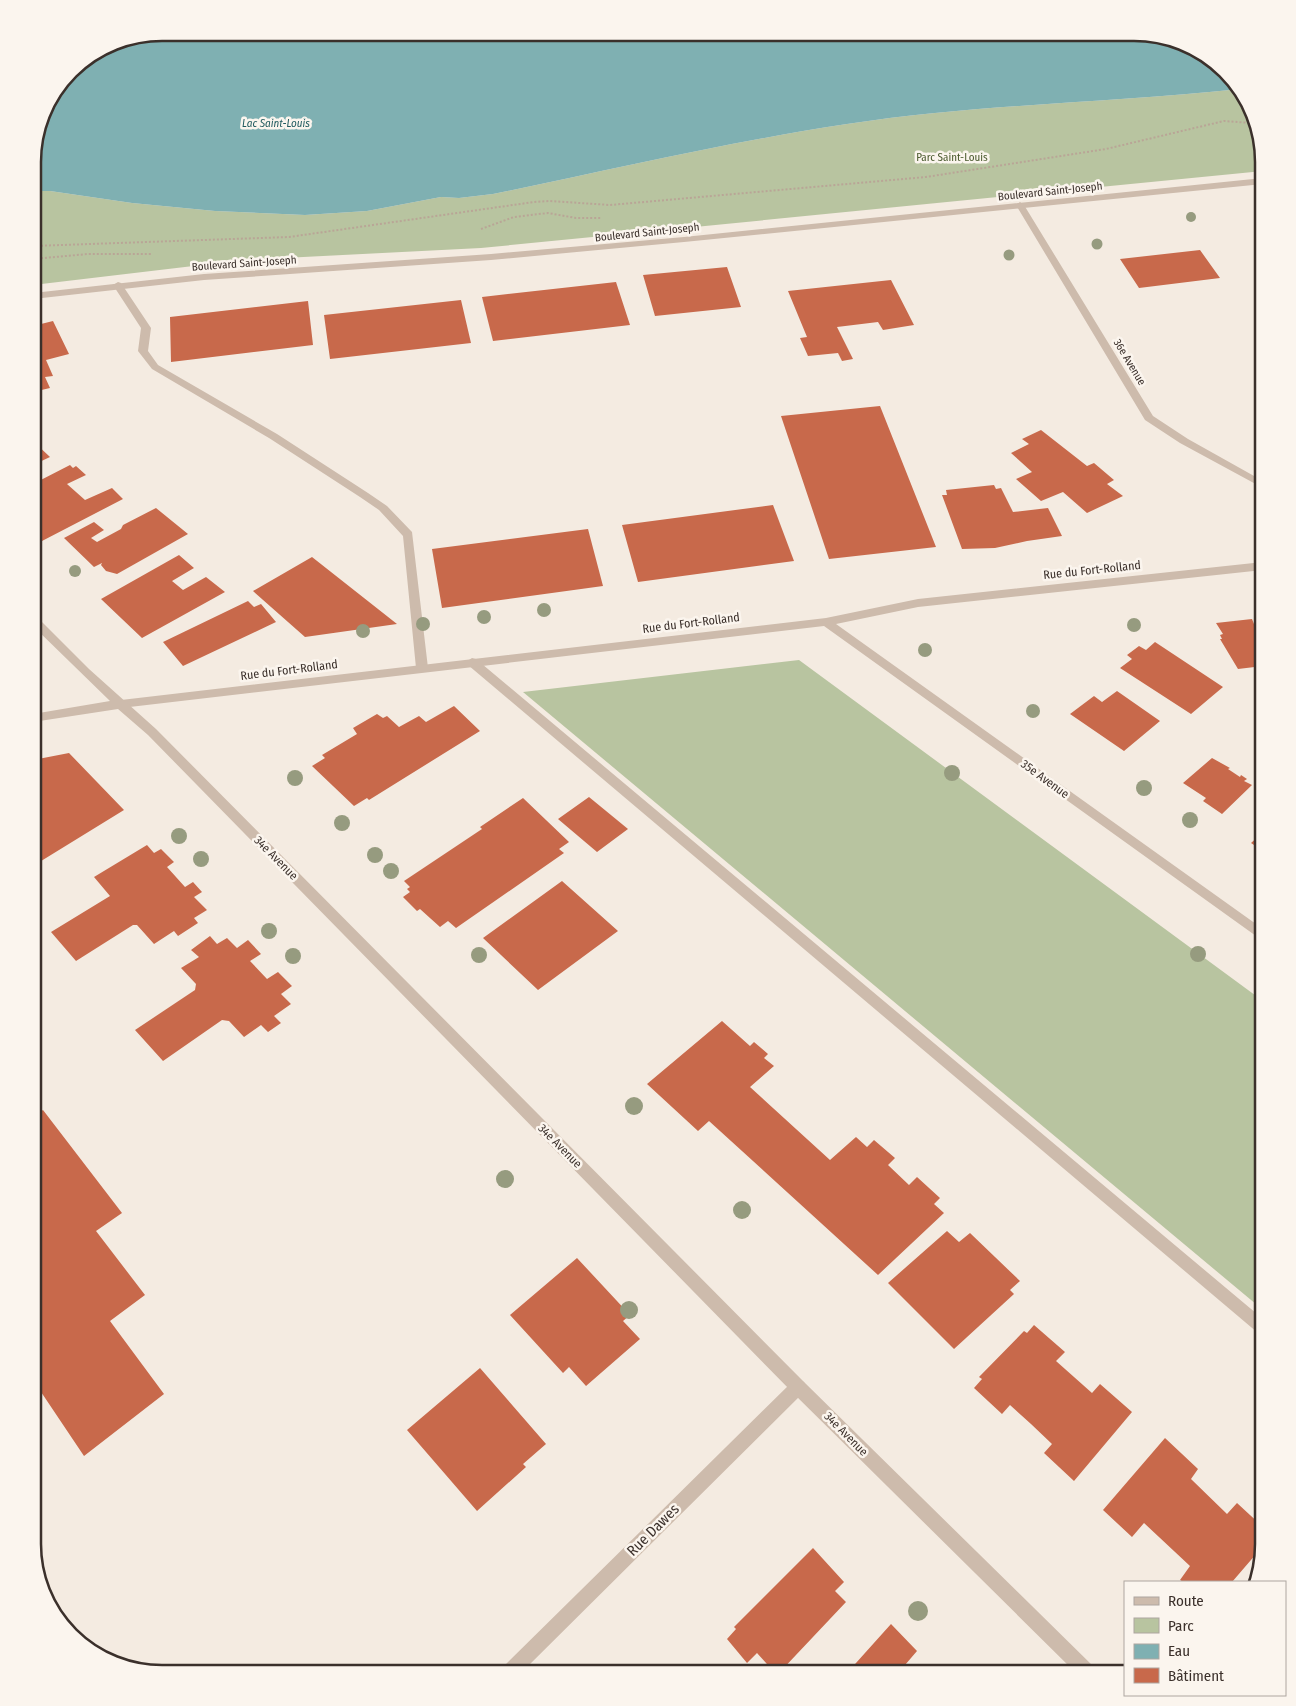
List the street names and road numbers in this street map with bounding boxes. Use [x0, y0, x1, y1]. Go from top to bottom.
street label: Boulevard Saint-Joseph [997, 180, 1103, 203]
street label: Boulevard Saint-Joseph [594, 221, 700, 244]
street label: Boulevard Saint-Joseph [191, 253, 297, 274]
street label: 36e Avenue [1111, 337, 1148, 388]
street label: Rue du Fort-Rolland [1043, 558, 1141, 582]
street label: Rue du Fort-Rolland [642, 610, 740, 636]
street label: Rue du Fort-Rolland [240, 657, 338, 683]
street label: 35e Avenue [1018, 757, 1072, 801]
street label: 34e Avenue [251, 833, 301, 883]
street label: 34e Avenue [535, 1121, 585, 1171]
street label: 34e Avenue [821, 1409, 871, 1459]
street label: Rue Dawes [623, 1500, 683, 1560]

